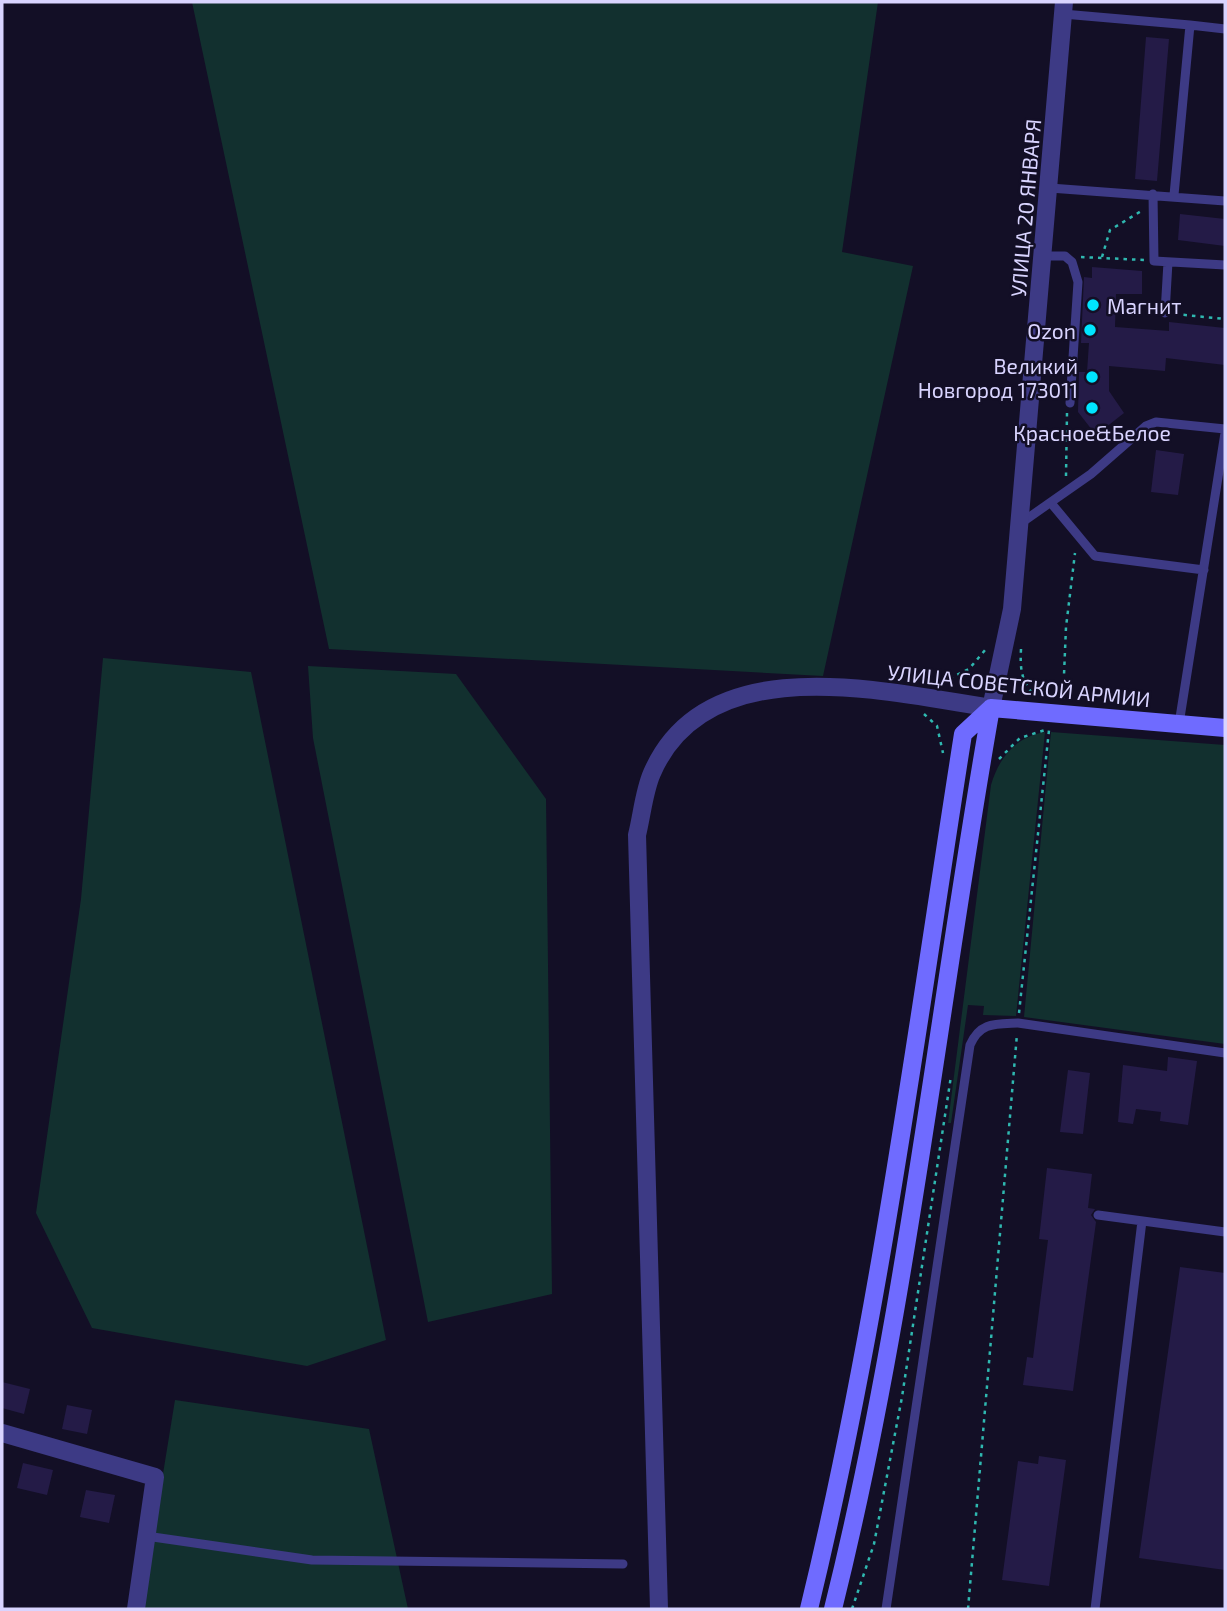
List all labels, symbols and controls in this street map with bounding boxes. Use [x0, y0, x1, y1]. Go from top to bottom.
street label: УЛИЦА 20 ЯНВАРЯ [1005, 118, 1045, 298]
place label: Магнит [1107, 293, 1182, 318]
marker: Магнит [1085, 297, 1101, 313]
place label: Ozon [1027, 318, 1076, 343]
marker: Ozon [1082, 322, 1098, 338]
place label: Великий Новгород 173011 [918, 353, 1078, 402]
marker: Великий Новгород 173011 [1084, 369, 1100, 385]
marker: Красное&Белое [1084, 400, 1100, 416]
place label: Красное&Белое [1013, 420, 1171, 445]
street label: УЛИЦА СОВЕТСКОЙ АРМИИ [886, 659, 1152, 711]

